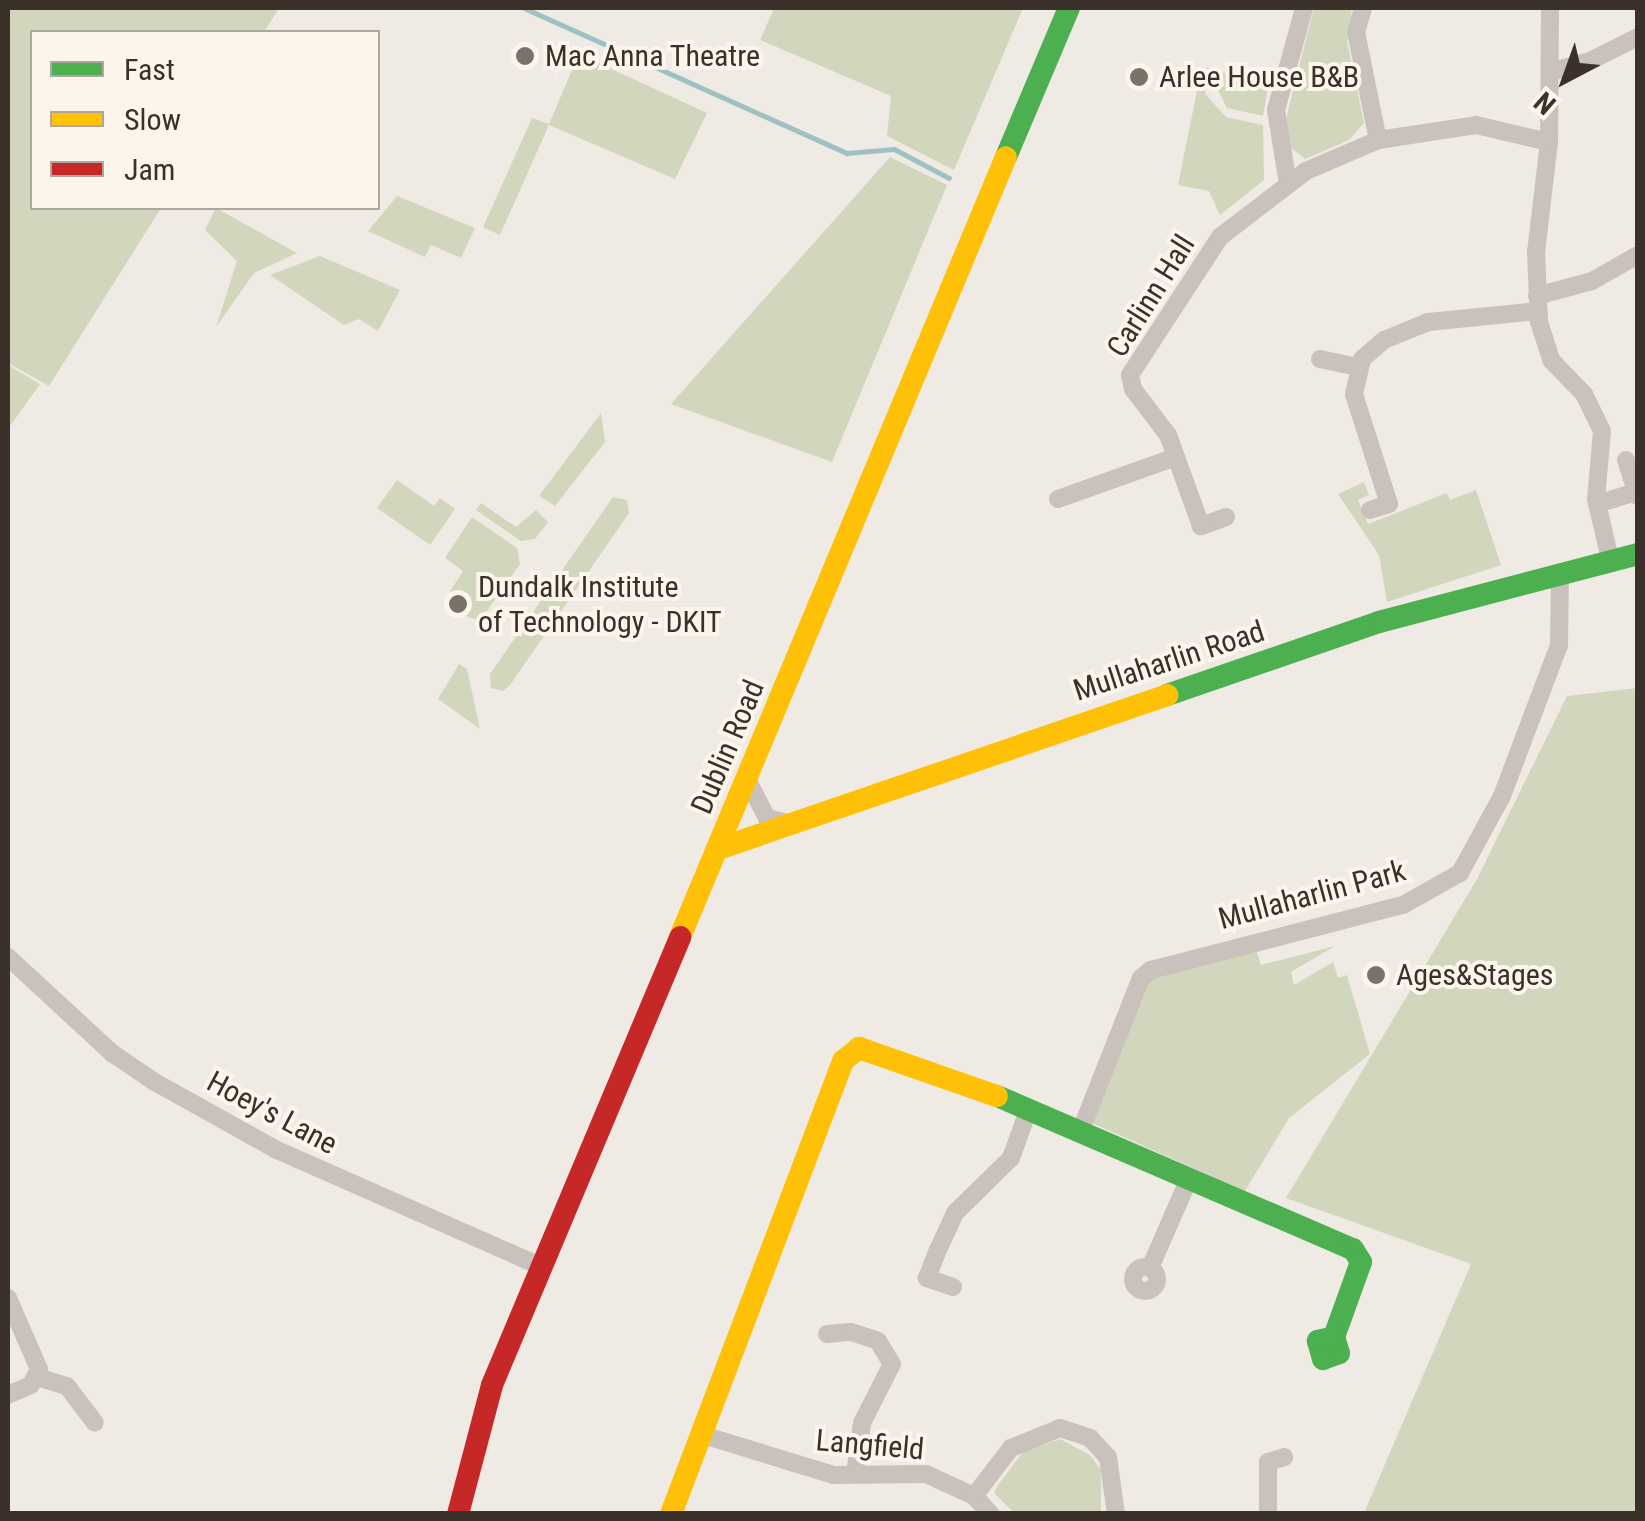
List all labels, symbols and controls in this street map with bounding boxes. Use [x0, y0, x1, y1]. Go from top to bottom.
legend [30, 30, 380, 210]
north arrow [1515, 30, 1615, 130]
place label: Mac Anna Theatre [545, 38, 761, 74]
marker: Mac Anna Theatre [514, 45, 536, 67]
text: Fast [124, 52, 175, 87]
place label: Arlee House B&B [1159, 59, 1359, 95]
marker: Arlee House B&B [1128, 66, 1150, 88]
text: N [1528, 85, 1562, 121]
text: Slow [124, 102, 181, 137]
text: Jam [124, 152, 175, 187]
street label: Carlinn Hall [1099, 228, 1203, 364]
place label: Dundalk Institute of Technology - DKIT [478, 569, 722, 640]
marker: Dundalk Institute of Technology - DKIT [447, 593, 469, 615]
street label: Mullaharlin Road [1069, 613, 1269, 709]
street label: Dublin Road [684, 675, 772, 819]
street label: Mullaharlin Park [1215, 853, 1409, 937]
place label: Ages&Stages [1396, 957, 1554, 993]
marker: Ages&Stages [1365, 964, 1387, 986]
street label: Hoey's Lane [201, 1064, 343, 1162]
street label: Langfield [814, 1422, 926, 1468]

